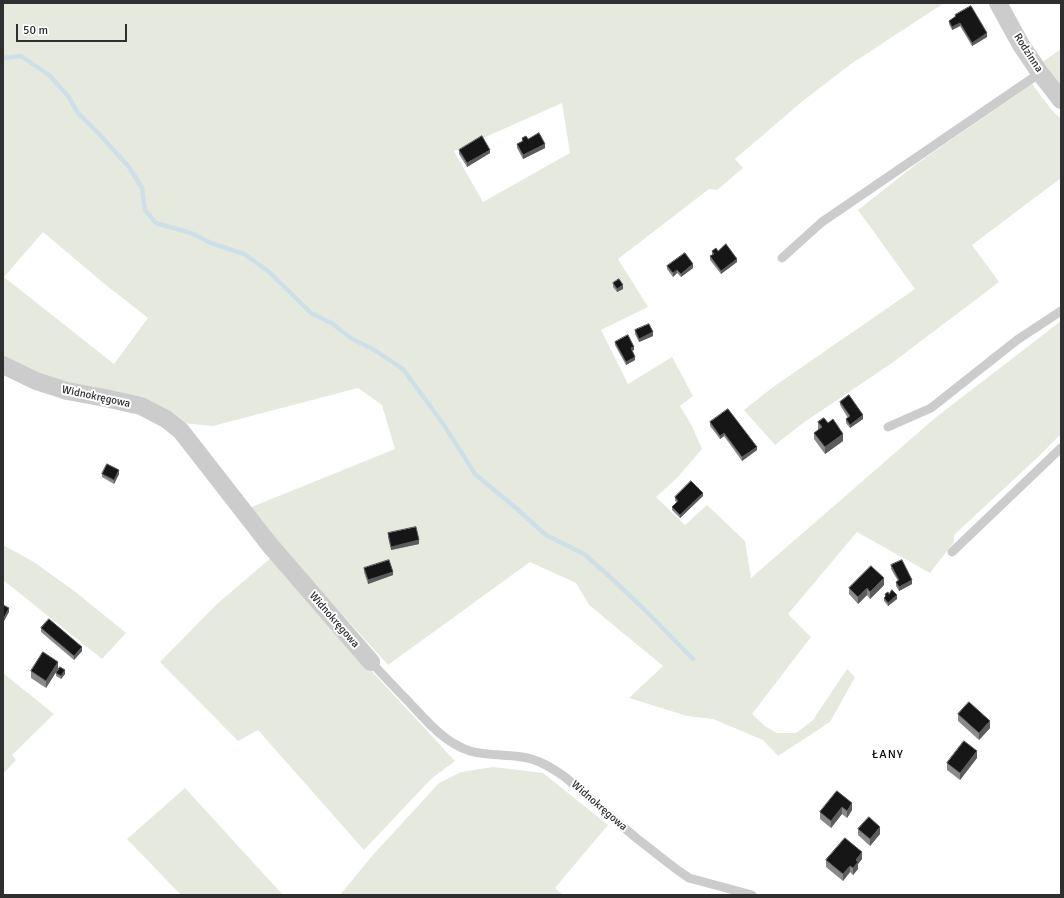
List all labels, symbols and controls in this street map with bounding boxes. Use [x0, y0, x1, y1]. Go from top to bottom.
scale bar [18, 16, 129, 42]
text: 50 m [23, 23, 48, 38]
street label: Rodzinna [1011, 31, 1045, 75]
street label: Widnokręgowa [61, 383, 131, 411]
street label: Widnokręgowa [306, 589, 362, 651]
district label: ŁANY [872, 748, 904, 762]
street label: Widnokręgowa [568, 778, 630, 834]

